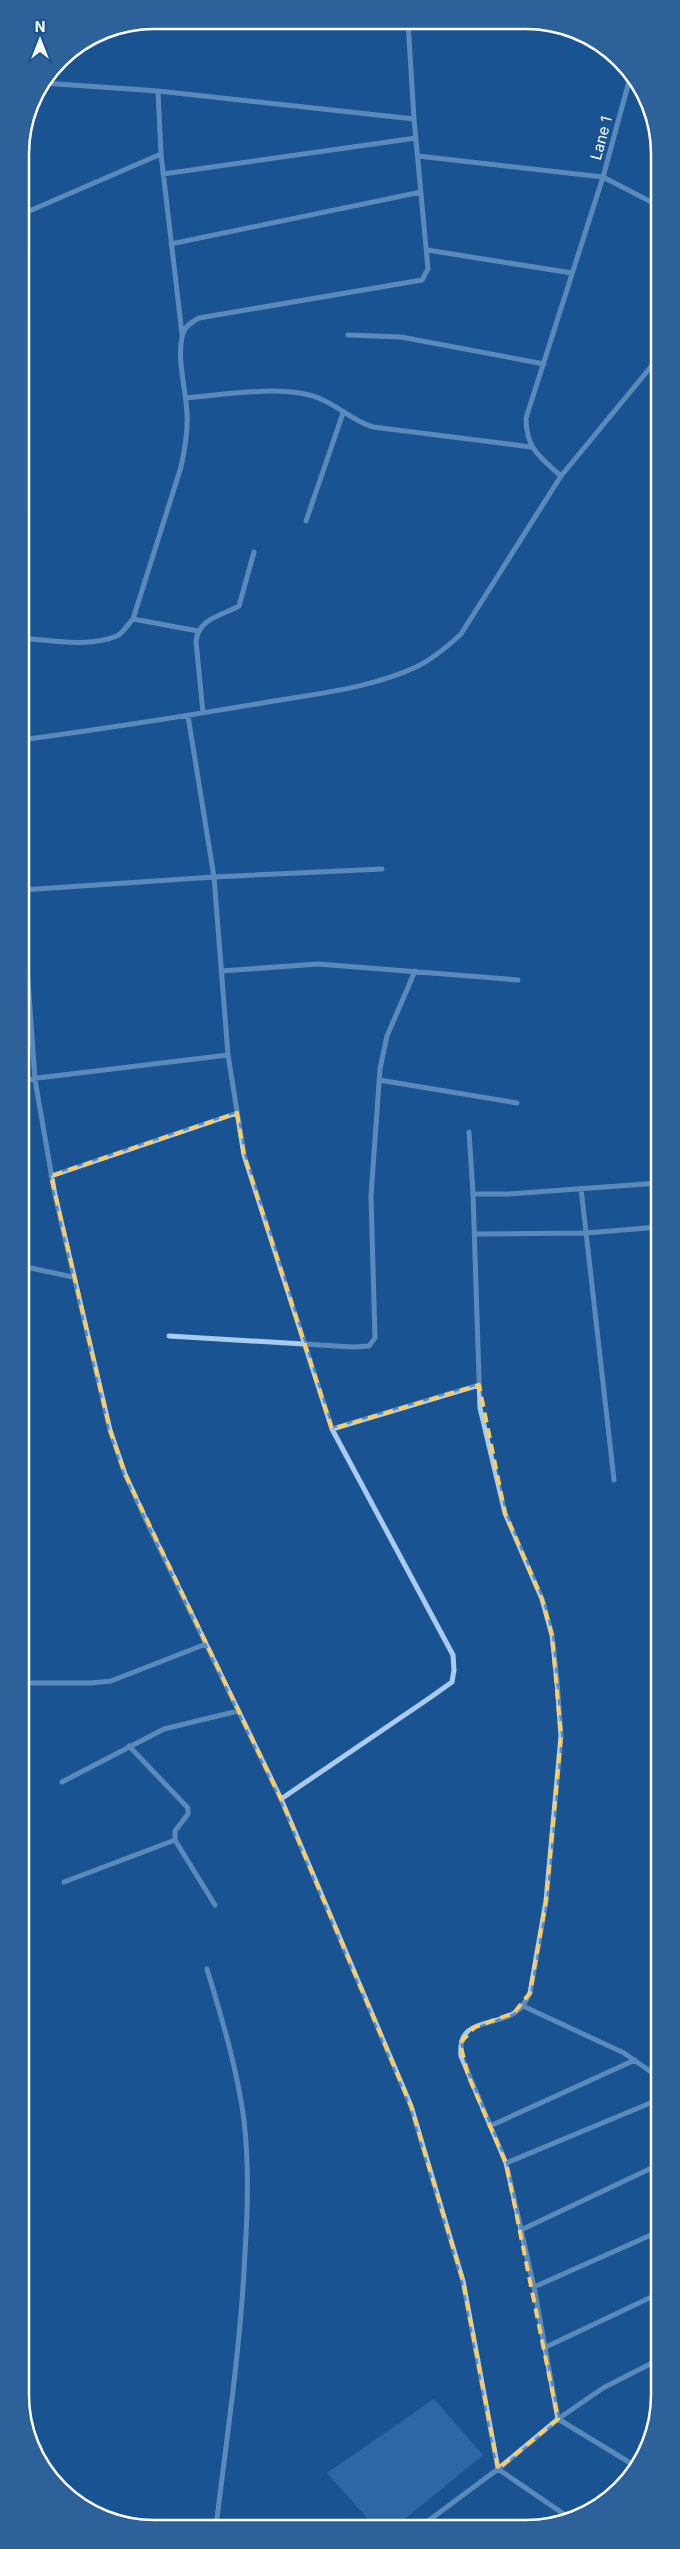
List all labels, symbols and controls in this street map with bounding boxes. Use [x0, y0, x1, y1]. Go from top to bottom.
north arrow [15, 15, 65, 65]
text: N [35, 18, 45, 35]
street label: Lane 1 [586, 114, 616, 162]

